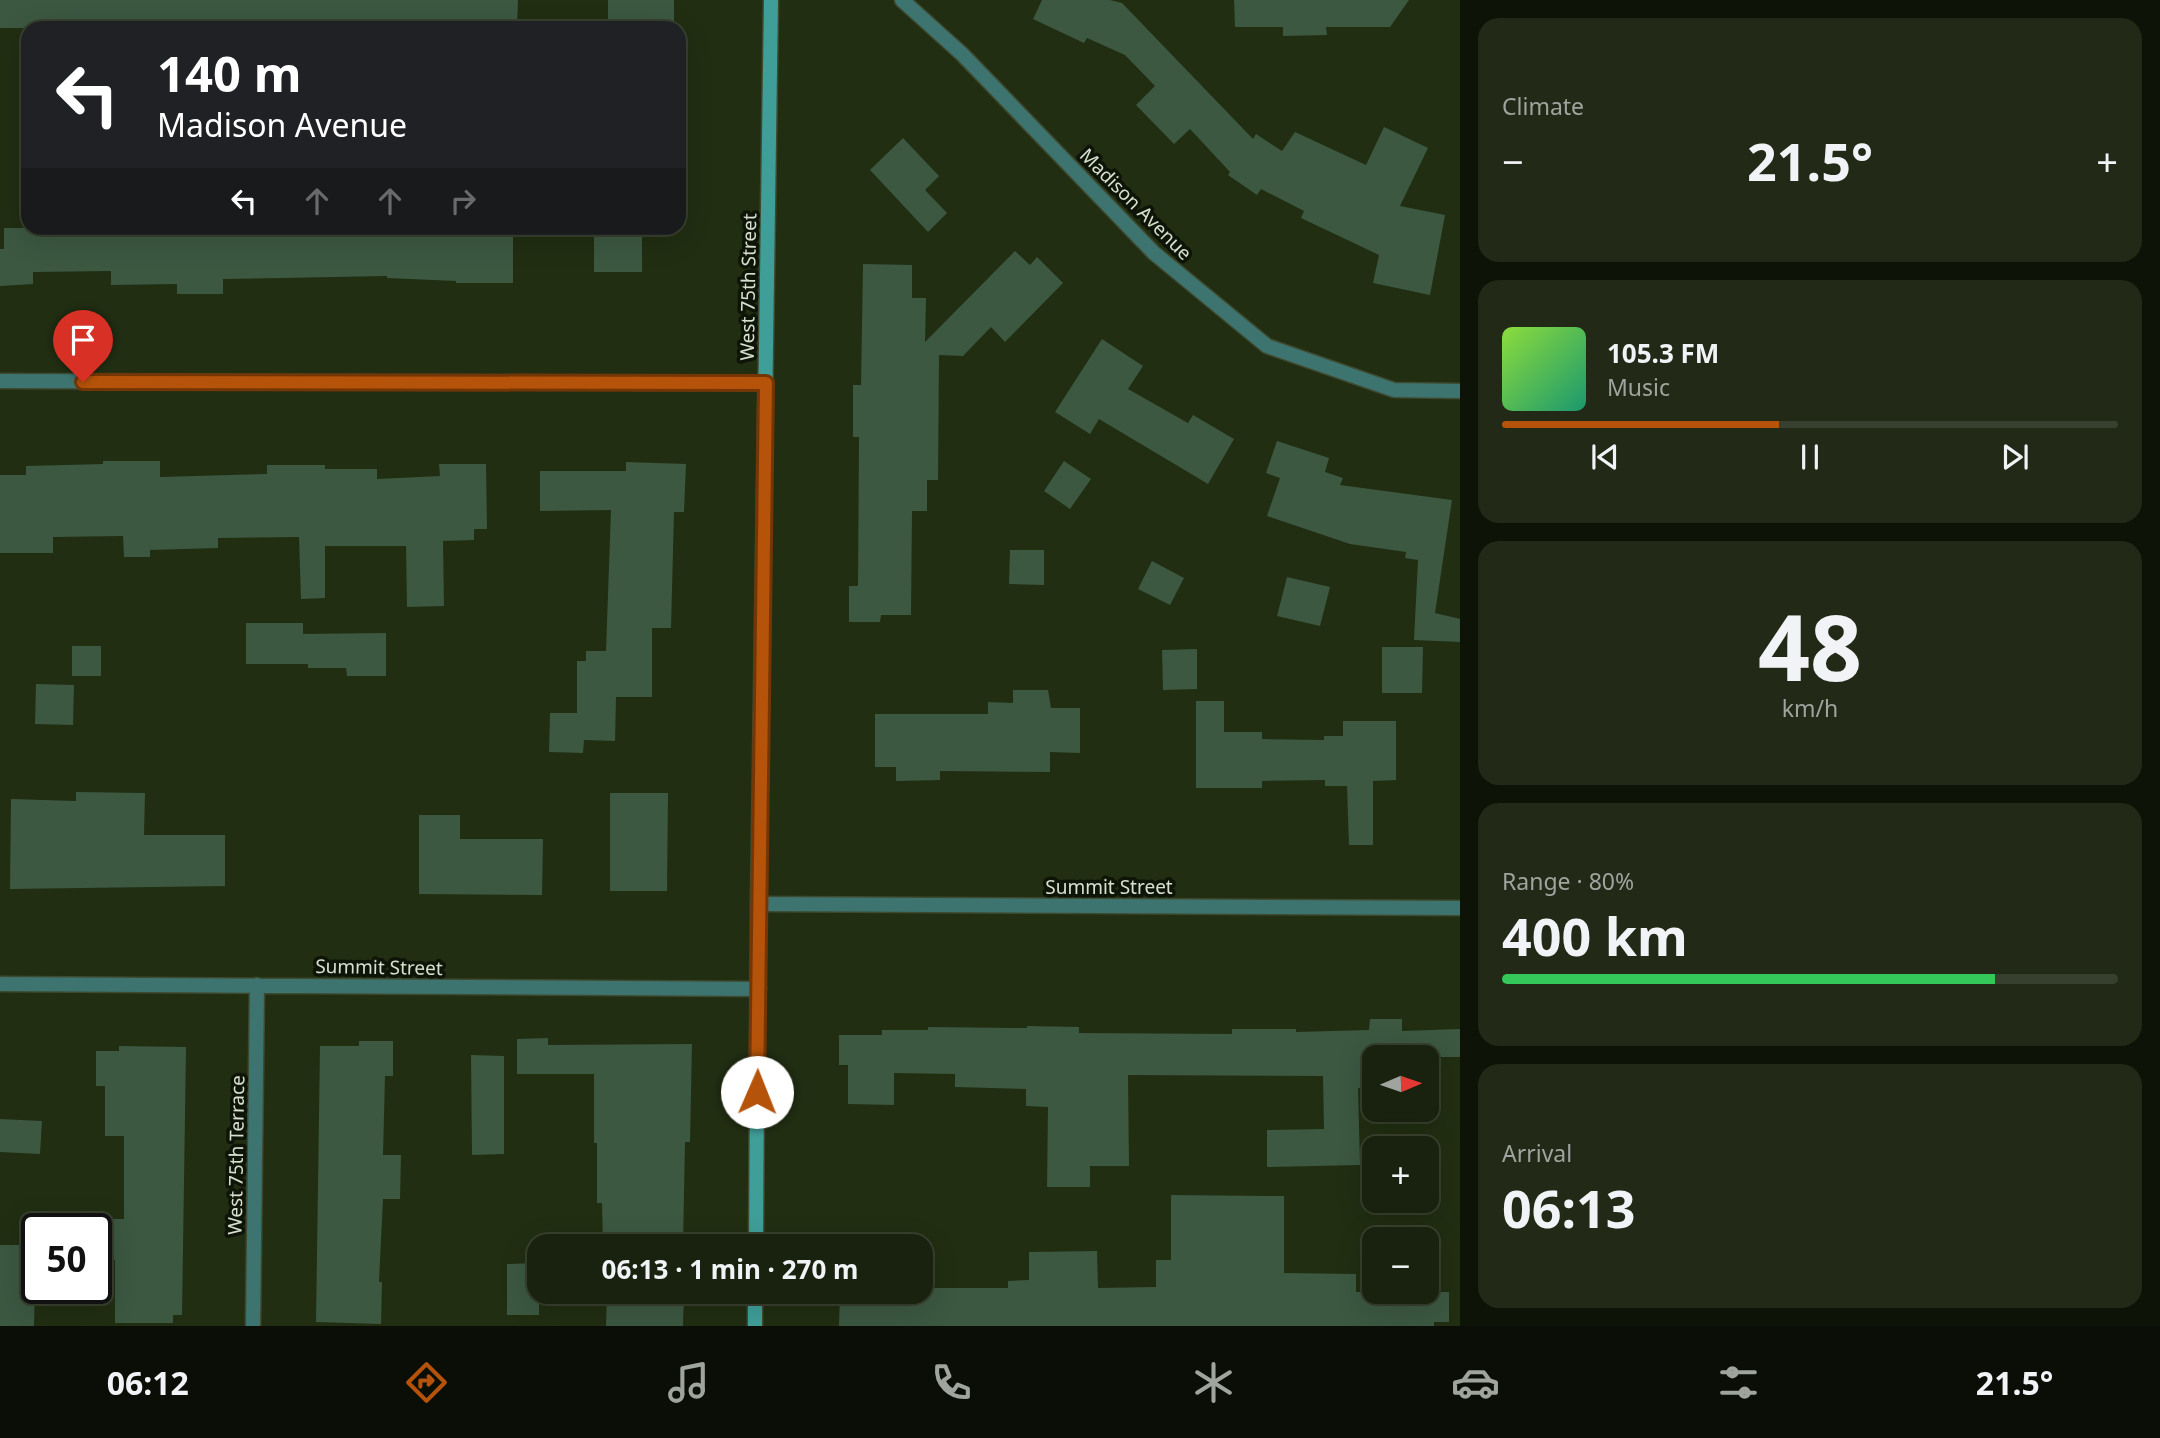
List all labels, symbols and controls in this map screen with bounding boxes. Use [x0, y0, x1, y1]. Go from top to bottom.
text: 140 m [157, 40, 302, 106]
icon: left [42, 49, 133, 140]
text: Climate [1502, 90, 1584, 122]
text: Madison Avenue [157, 103, 407, 146]
text: 21.5° [1747, 125, 1873, 196]
text: − [1502, 135, 1524, 187]
text: + [2096, 135, 2118, 187]
street label: Madison Avenue [1074, 142, 1198, 266]
icon: left [225, 182, 263, 220]
icon: ahead [298, 182, 336, 220]
icon: ahead [371, 182, 409, 220]
icon: right [444, 182, 482, 220]
street label: West 75th Street [734, 213, 762, 361]
pin [53, 310, 113, 382]
icon: arrive [64, 321, 102, 359]
text: 105.3 FM [1607, 335, 1719, 371]
text: Music [1607, 371, 1670, 403]
icon: previous [1586, 438, 1624, 476]
icon: pause [1791, 438, 1829, 476]
icon: next [1996, 438, 2034, 476]
text: 48 [1758, 584, 1862, 708]
text: km/h [1782, 692, 1838, 724]
text: Range · 80% [1502, 865, 1634, 897]
street label: Summit Street [1045, 874, 1173, 900]
text: 400 km [1502, 900, 1688, 971]
street label: Summit Street [315, 953, 443, 981]
north arrow [1362, 1045, 1438, 1122]
map controls [1362, 1045, 1439, 1304]
position arrow [720, 1055, 794, 1129]
street label: West 75th Terrace [222, 1075, 250, 1235]
button: + [1362, 1136, 1439, 1213]
text: Arrival [1502, 1137, 1572, 1169]
text: 06:13 [1502, 1172, 1636, 1243]
speed limit sign: 50 [21, 1213, 112, 1304]
button: − [1362, 1227, 1439, 1304]
text: 06:13 · 1 min · 270 m [602, 1251, 858, 1287]
icon: directions [402, 1358, 451, 1407]
icon: music [664, 1358, 713, 1407]
icon: phone [927, 1358, 976, 1407]
icon: climate [1189, 1358, 1238, 1407]
icon: car [1451, 1358, 1500, 1407]
icon: filters [1714, 1358, 1763, 1407]
text: 06:12 [107, 1361, 189, 1404]
text: 21.5° [1976, 1361, 2053, 1404]

